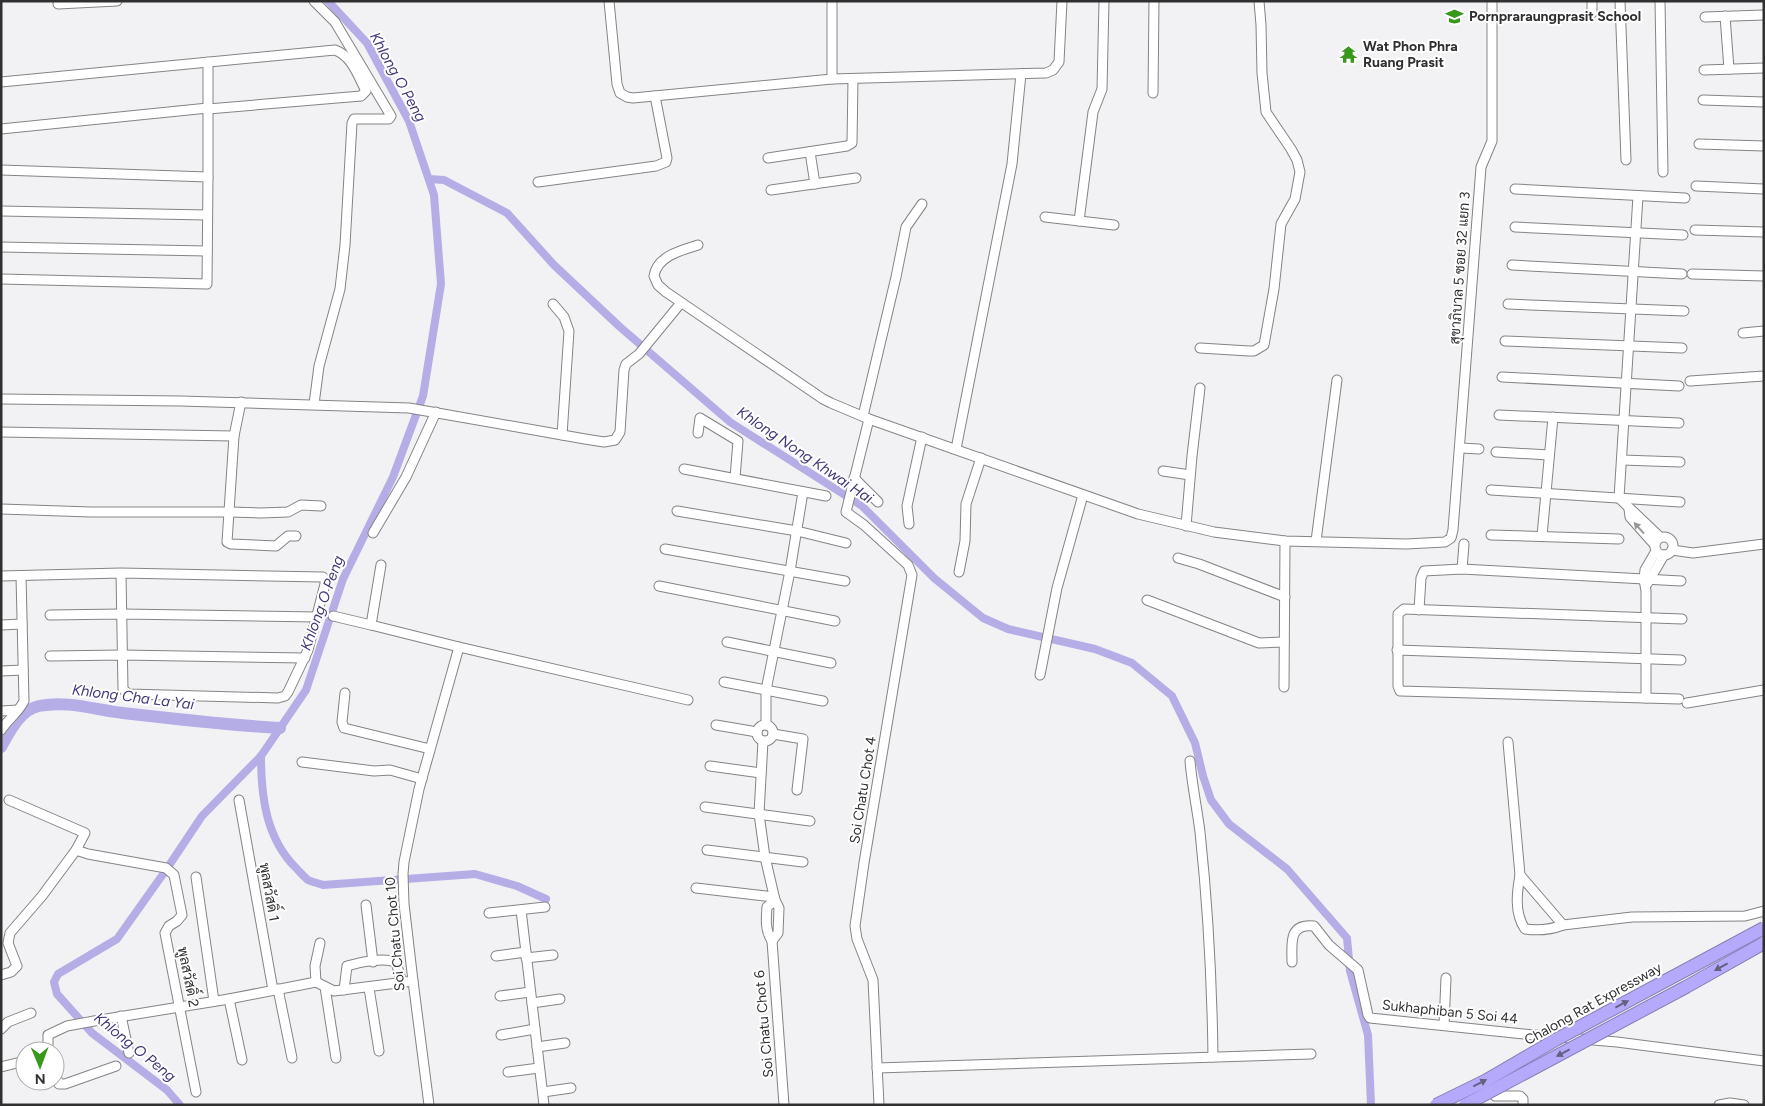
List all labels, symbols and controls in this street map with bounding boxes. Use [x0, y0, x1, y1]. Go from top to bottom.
school or university icon: Pornpraraungprasit School [1445, 6, 1465, 26]
place label: Pornpraraungprasit School [1469, 8, 1641, 25]
water label: Khlong O Peng [366, 29, 430, 125]
place label: Wat Phon Phra Ruang Prasit [1363, 38, 1458, 71]
temple icon: Wat Phon Phra Ruang Prasit [1339, 44, 1359, 64]
street label: สุขาภิบาล 5 ซอย 32 แยก 3 [1446, 191, 1475, 345]
water label: Khlong Nong Khwai Hai [734, 403, 877, 508]
one-way arrow [1633, 522, 1645, 534]
water label: Khlong O Peng [296, 553, 348, 653]
water label: Khlong Cha La Yai [71, 681, 196, 713]
street label: Soi Chatu Chot 4 [846, 735, 880, 845]
street label: พูลสวัสดิ์ 1 [255, 861, 287, 923]
street label: Soi Chatu Chot 10 [382, 876, 408, 992]
street label: พูลสวัสดิ์ 2 [173, 945, 206, 1009]
street label: Chalong Rat Expressway [1521, 959, 1665, 1049]
one-way arrow [1715, 962, 1728, 971]
street label: Soi Chatu Chot 6 [751, 970, 777, 1078]
street label: Sukhaphiban 5 Soi 44 [1381, 996, 1519, 1028]
one-way arrow [1614, 1000, 1629, 1008]
water label: Khlong O Peng [91, 1009, 180, 1085]
north arrow [15, 1041, 65, 1091]
one-way arrow [1556, 1049, 1571, 1057]
text: N [35, 1070, 46, 1087]
one-way arrow [1473, 1079, 1487, 1087]

